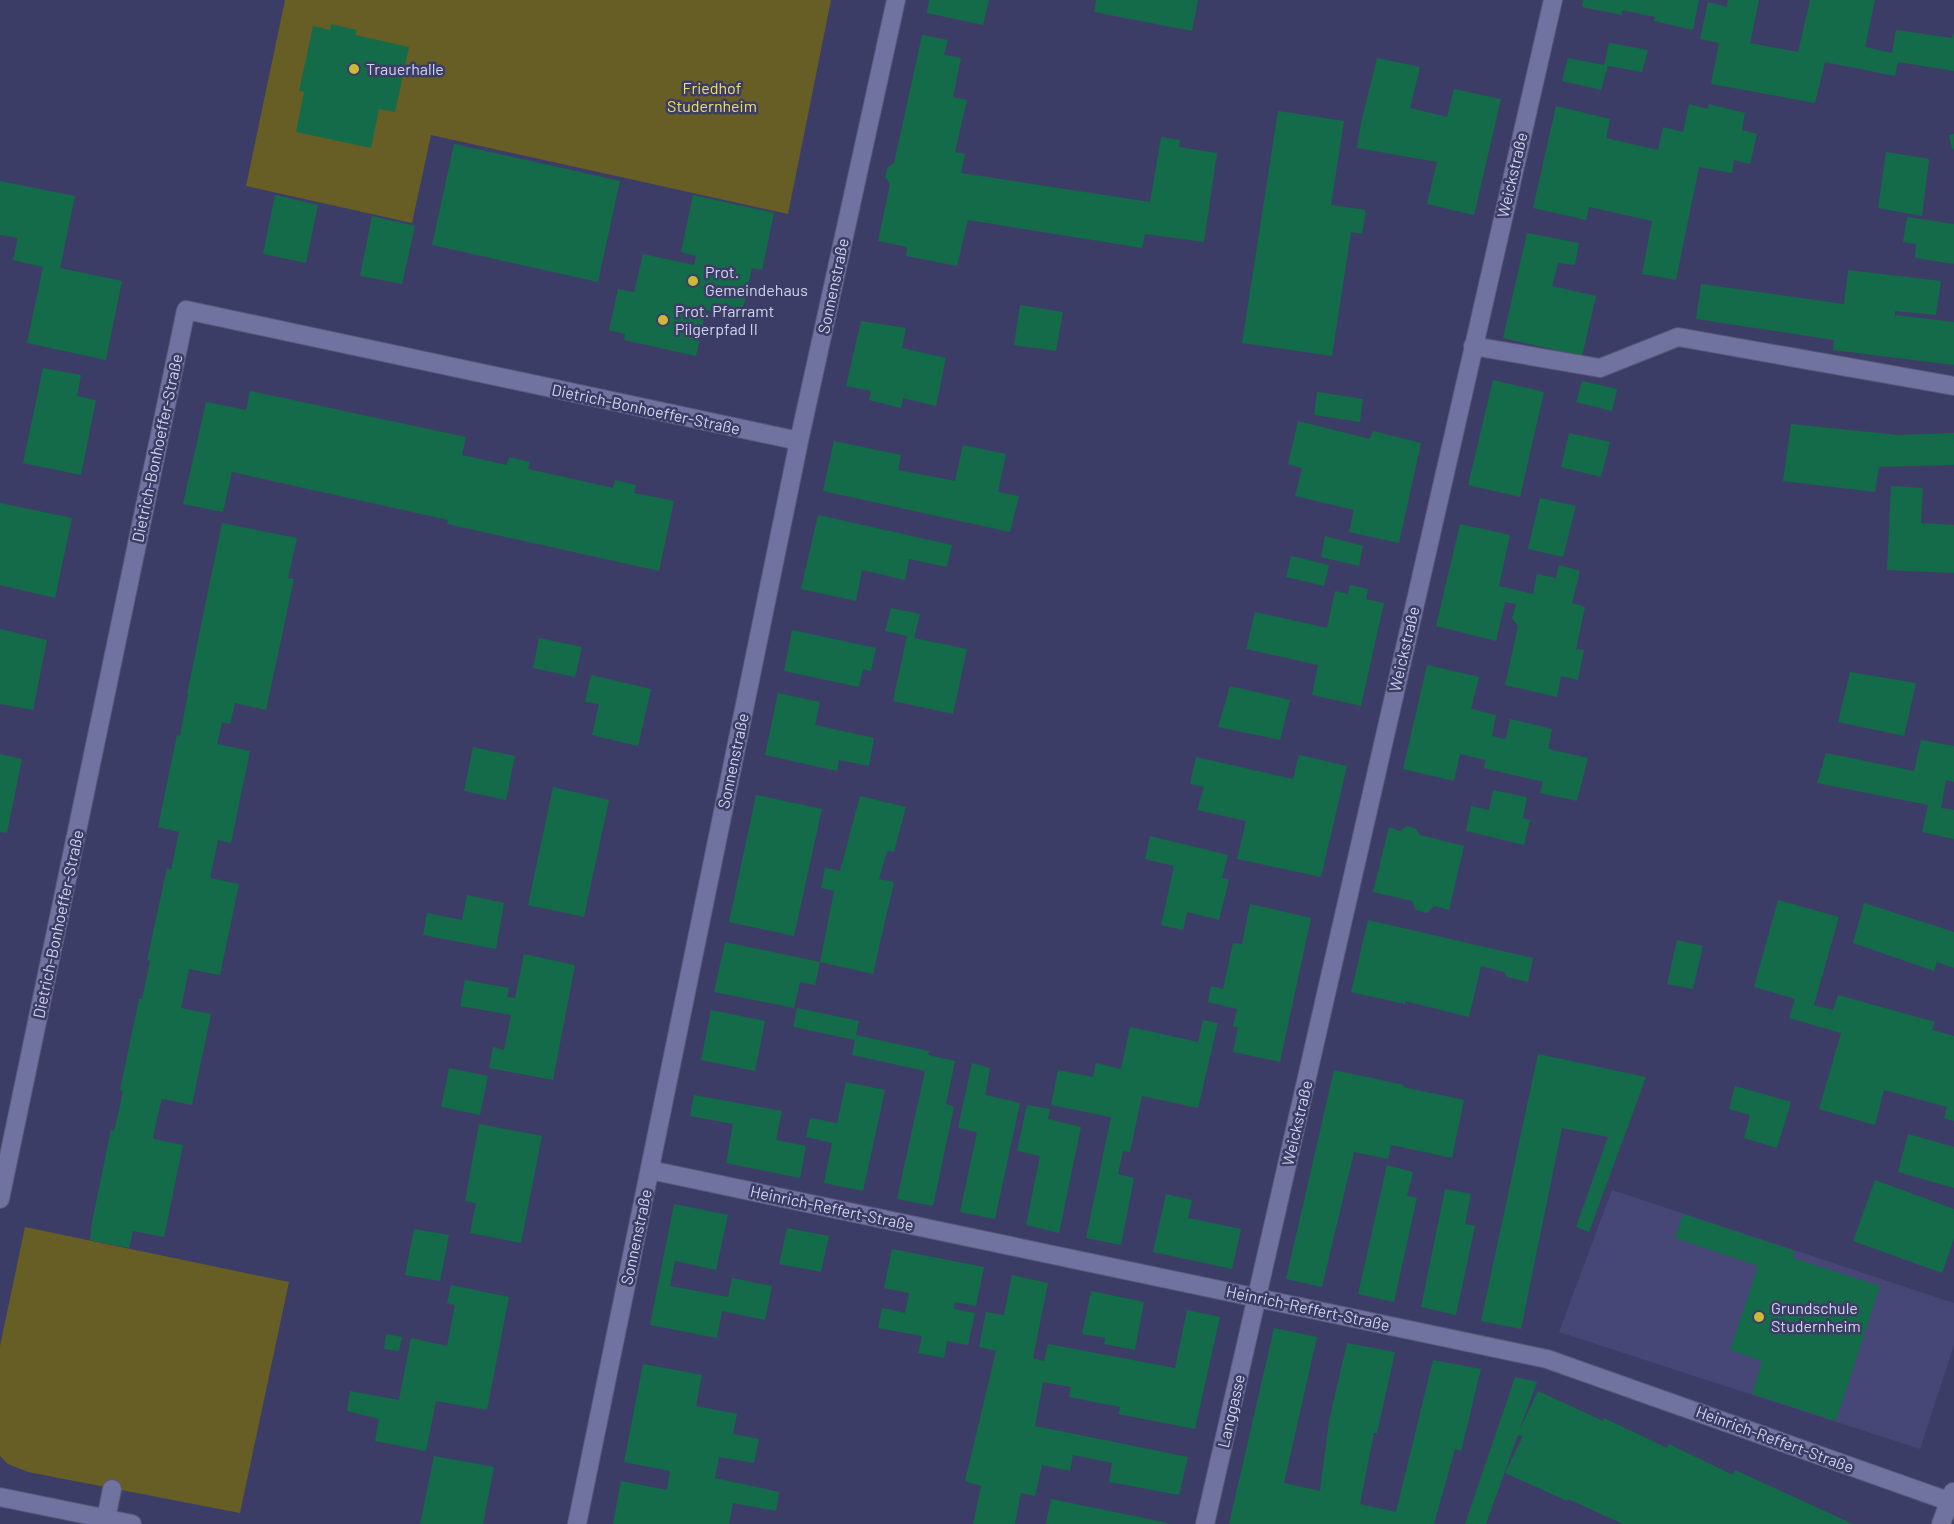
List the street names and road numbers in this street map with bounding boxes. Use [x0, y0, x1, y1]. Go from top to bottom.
street label: Weickstraße [1492, 130, 1531, 219]
street label: Sonnenstraße [813, 236, 852, 335]
street label: Dietrich-Bonhoeffer-Straße [127, 352, 186, 544]
street label: Dietrich-Bonhoeffer-Straße [550, 379, 742, 438]
street label: Weickstraße [1384, 604, 1423, 693]
street label: Sonnenstraße [713, 711, 752, 810]
street label: Dietrich-Bonhoeffer-Straße [28, 828, 87, 1020]
street label: Weickstraße [1277, 1078, 1316, 1167]
street label: Heinrich-Reffert-Straße [749, 1181, 916, 1234]
street label: Sonnenstraße [616, 1187, 655, 1286]
street label: Heinrich-Reffert-Straße [1225, 1281, 1392, 1334]
street label: Langgasse [1213, 1372, 1248, 1450]
street label: Heinrich-Reffert-Straße [1694, 1401, 1857, 1476]

